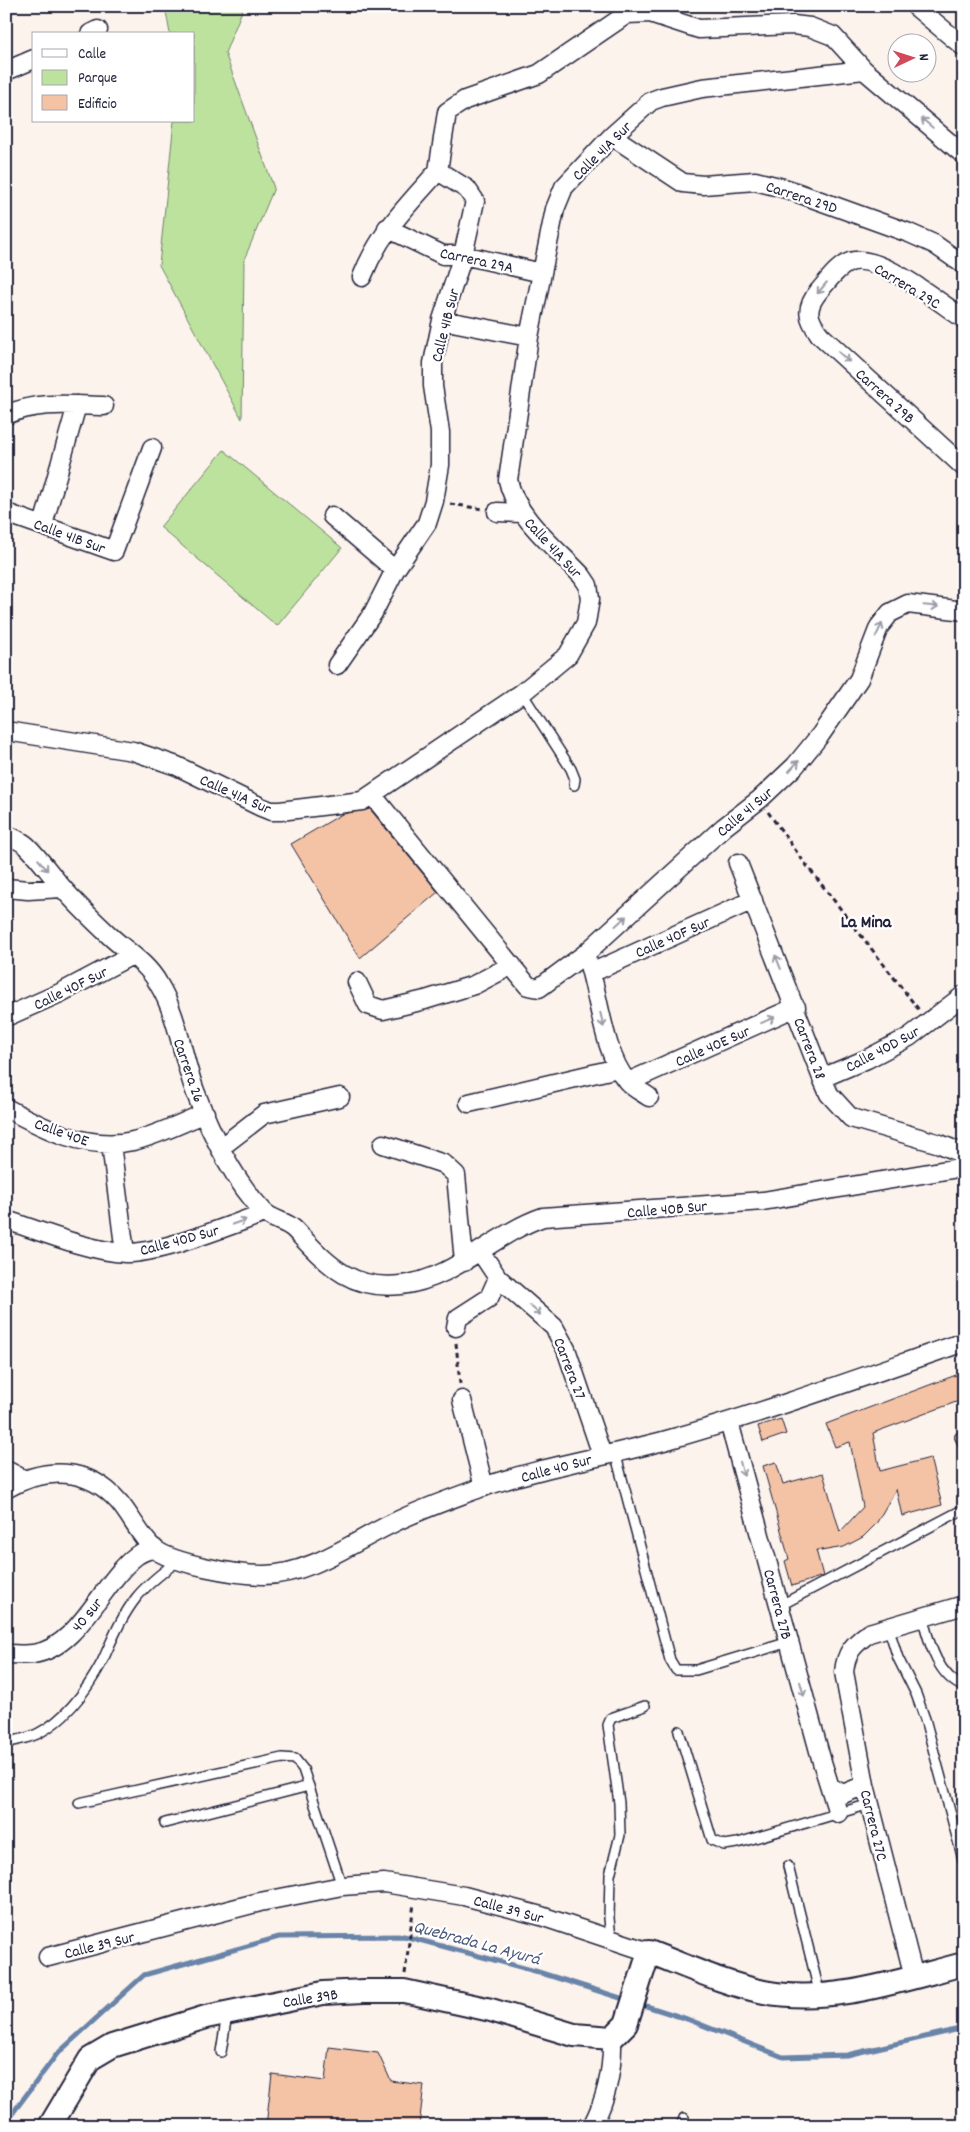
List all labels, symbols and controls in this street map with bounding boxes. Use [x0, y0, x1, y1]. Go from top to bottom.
legend [32, 32, 195, 122]
north arrow [888, 32, 938, 82]
text: Calle [78, 44, 107, 66]
text: N [913, 53, 933, 61]
text: Parque [78, 68, 118, 90]
text: Edificio [78, 94, 117, 116]
street label: Calle 41A Sur [568, 117, 638, 187]
one-way arrow [920, 117, 933, 129]
street label: Carrera 29D [762, 176, 840, 221]
street label: Carrera 29A [438, 242, 516, 280]
street label: Carrera 29C [869, 258, 944, 316]
one-way arrow [816, 281, 828, 294]
street label: Calle 41B Sur [426, 286, 467, 365]
one-way arrow [837, 351, 850, 363]
street label: Carrera 29B [849, 364, 919, 430]
street label: Calle 41A Sur [518, 513, 587, 584]
street label: Calle 41B Sur [30, 514, 108, 561]
one-way arrow [922, 601, 938, 611]
one-way arrow [875, 623, 885, 638]
one-way arrow [788, 760, 800, 773]
street label: Calle 41A Sur [196, 769, 275, 821]
street label: Calle 41 Sur [712, 782, 779, 843]
one-way arrow [37, 858, 48, 871]
district label: La Mina [841, 911, 892, 936]
street label: Calle 40F Sur [632, 912, 714, 965]
one-way arrow [614, 915, 627, 927]
one-way arrow [773, 955, 782, 970]
street label: Calle 40F Sur [30, 961, 112, 1017]
one-way arrow [598, 1012, 607, 1028]
one-way arrow [761, 1014, 776, 1024]
street label: Carrera 28 [786, 1015, 831, 1083]
street label: Calle 40E Sur [672, 1021, 754, 1074]
street label: Calle 40D Sur [842, 1021, 924, 1079]
street label: Carrera 26 [166, 1036, 209, 1106]
street label: Calle 40E [31, 1113, 92, 1154]
street label: Calle 40B Sur [626, 1196, 708, 1225]
one-way arrow [231, 1216, 247, 1226]
street label: Calle 40D Sur [138, 1220, 222, 1263]
one-way arrow [529, 1304, 542, 1316]
street label: Carrera 27 [546, 1335, 591, 1403]
street label: Calle 40 Sur [519, 1449, 595, 1490]
one-way arrow [738, 1460, 747, 1476]
street label: Carrera 27B [756, 1567, 797, 1642]
street label: 40 sur [67, 1593, 109, 1638]
one-way arrow [798, 1681, 807, 1697]
street label: Carrera 27C [853, 1788, 893, 1864]
street label: Calle 39 Sur [471, 1890, 546, 1931]
water label: Quebrada La Ayurá [410, 1915, 545, 1974]
street label: Calle 39 Sur [62, 1927, 137, 1966]
street label: Calle 39B [281, 1984, 340, 2015]

